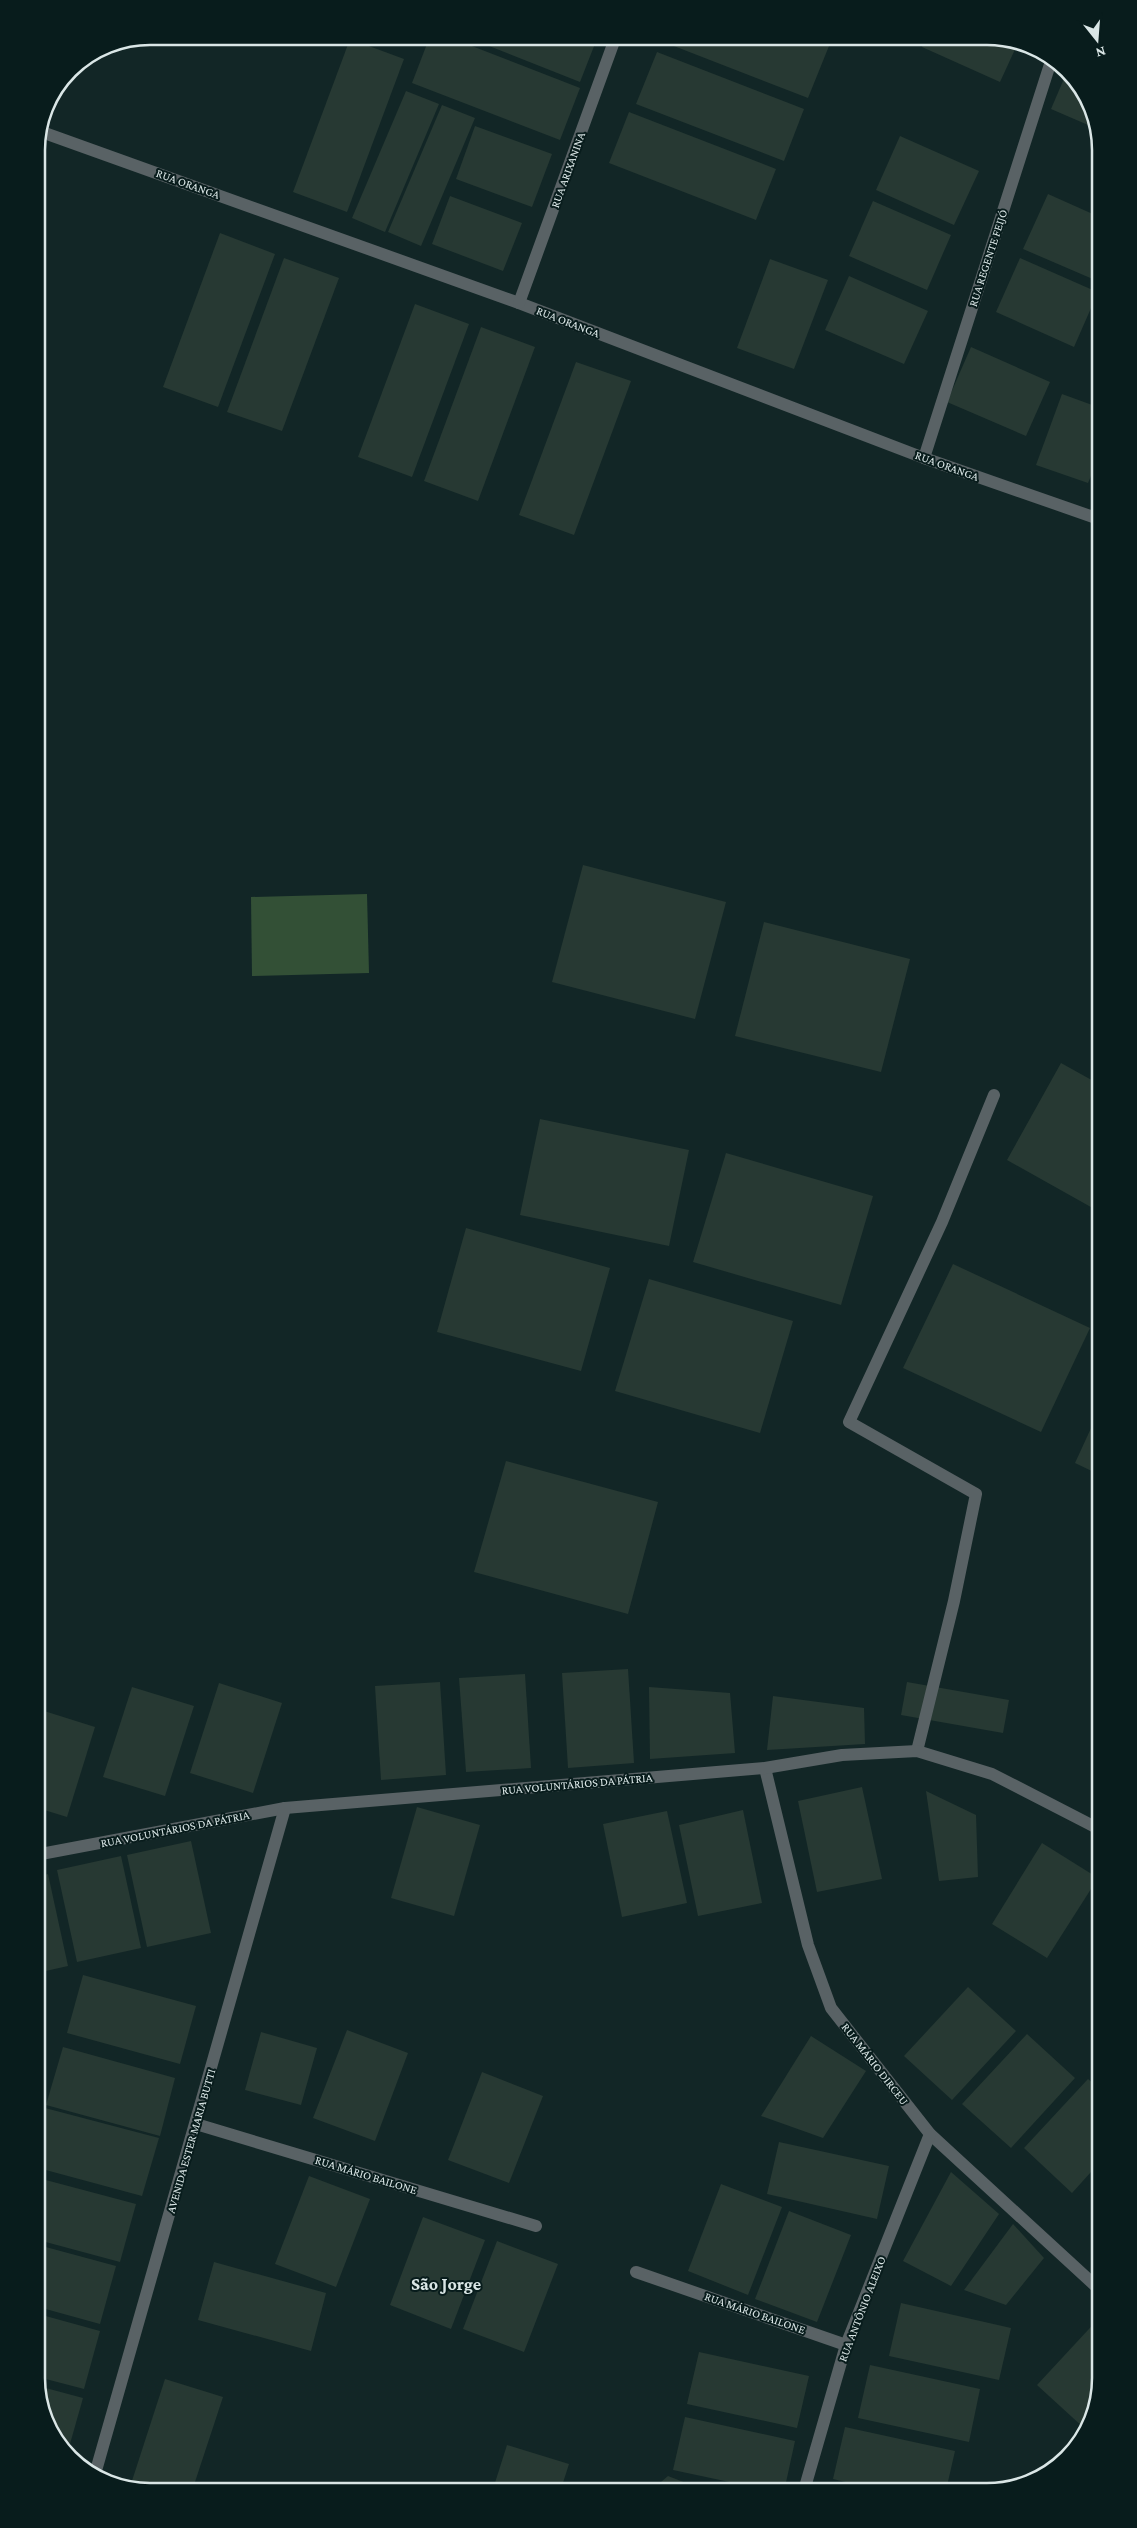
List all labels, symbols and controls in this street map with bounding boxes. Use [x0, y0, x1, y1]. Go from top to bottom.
north arrow [1072, 15, 1122, 65]
text: N [1093, 43, 1108, 62]
street label: RUA ARIXANINA [548, 130, 588, 210]
street label: RUA ORANGA [154, 166, 222, 202]
street label: RUA REGENTE FEIJÓ [966, 208, 1010, 308]
street label: RUA ORANGA [534, 304, 602, 341]
street label: RUA ORANGA [913, 448, 981, 484]
street label: RUA VOLUNTÁRIOS DA PÁTRIA [501, 1770, 653, 1798]
street label: RUA VOLUNTÁRIOS DA PÁTRIA [99, 1808, 251, 1850]
street label: RUA MÁRIO DIRCEU [839, 2020, 911, 2108]
street label: AVENIDA ESTER MARIA BUTTI [164, 2067, 218, 2215]
street label: RUA MÁRIO BAILONE [313, 2153, 419, 2197]
street label: RUA ANTÔNIO ALEIXO [835, 2254, 889, 2364]
district label: São Jorge [411, 2274, 481, 2294]
street label: RUA MÁRIO BAILONE [703, 2289, 808, 2337]

